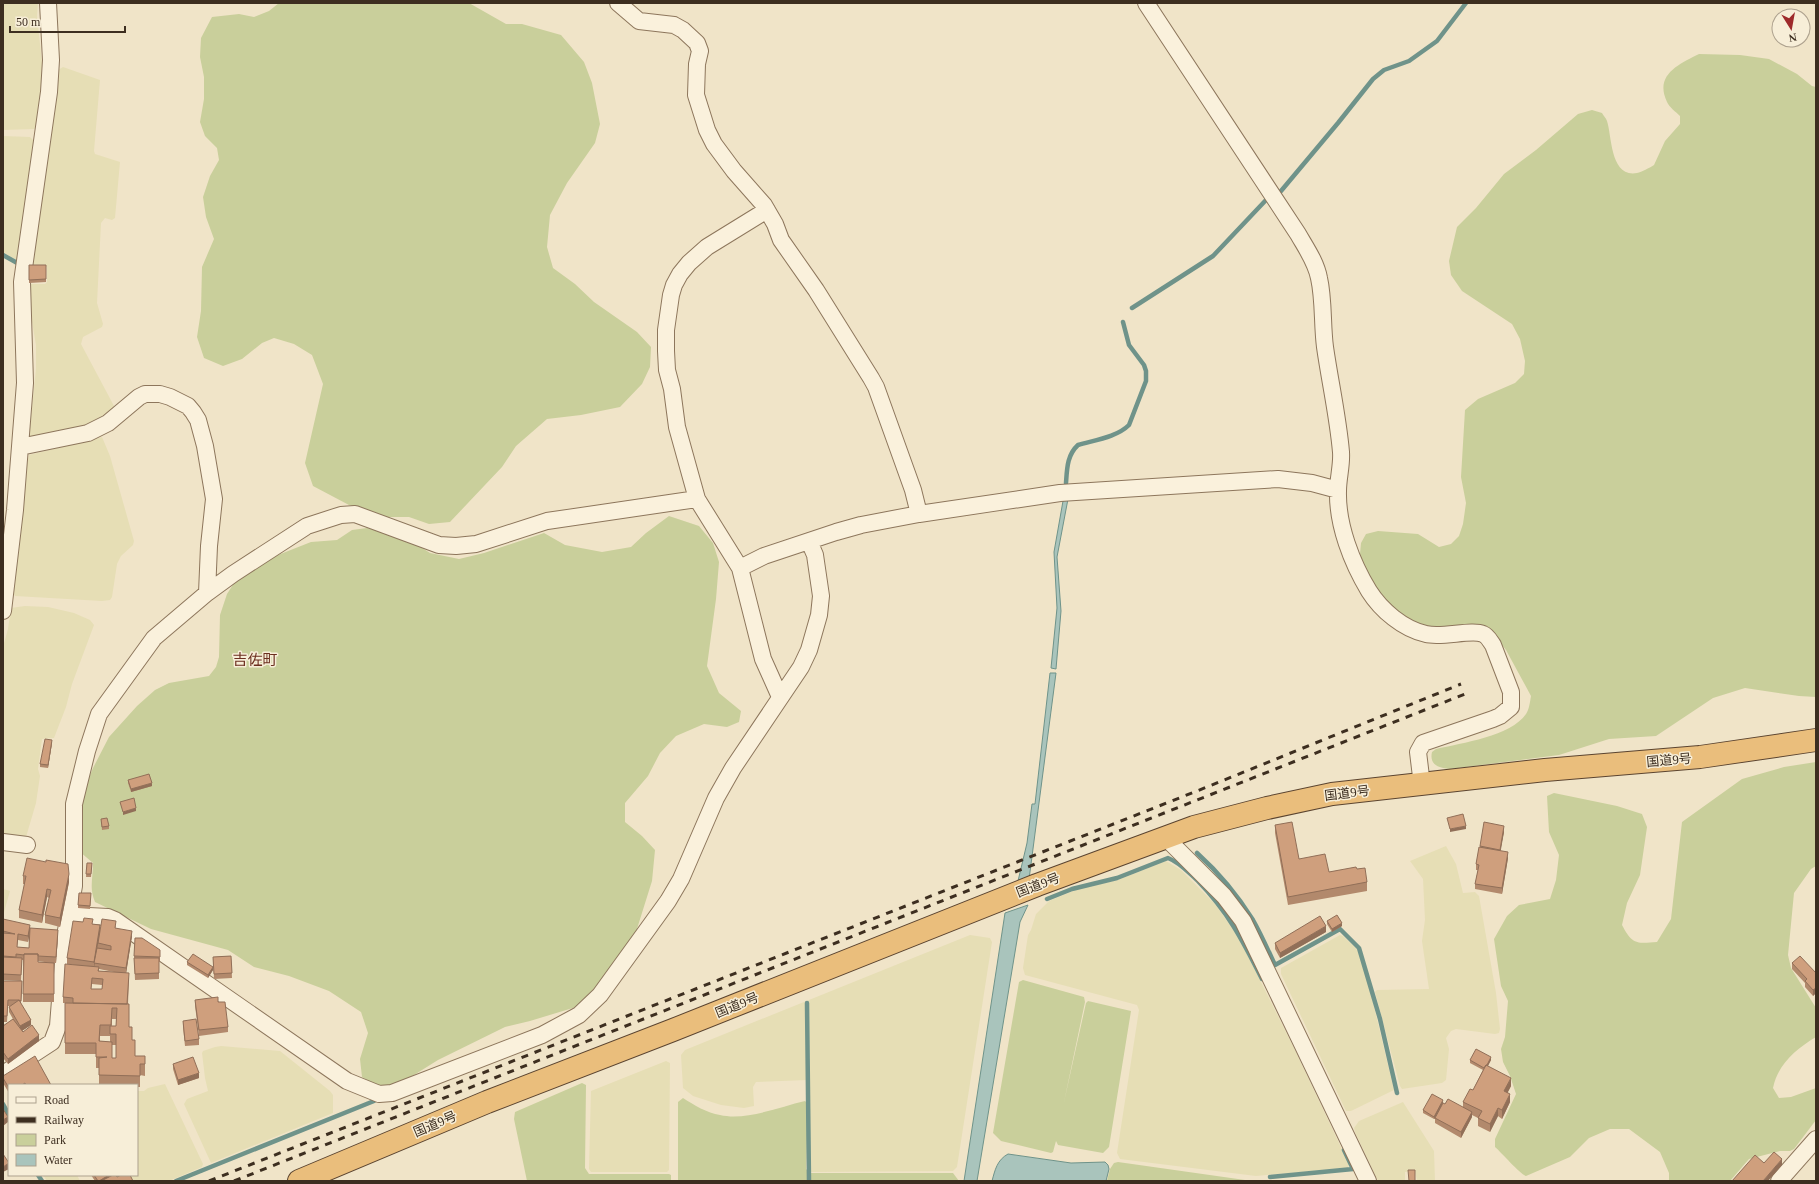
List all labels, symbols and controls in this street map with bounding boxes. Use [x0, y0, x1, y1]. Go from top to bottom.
scale bar [10, 8, 125, 34]
north arrow [1771, 8, 1811, 48]
text: 50 m [16, 15, 41, 29]
text: N [1788, 31, 1798, 44]
district label: 吉佐町 [232, 652, 278, 668]
street label: 国道9号 [1646, 751, 1692, 769]
street label: 国道9号 [1323, 783, 1371, 803]
street label: 国道9号 [1014, 870, 1062, 900]
street label: 国道9号 [713, 990, 761, 1020]
legend [8, 1084, 138, 1176]
text: Road [44, 1093, 69, 1107]
street label: 国道9号 [411, 1108, 459, 1140]
text: Railway [44, 1113, 84, 1127]
text: Park [44, 1133, 66, 1147]
text: Water [44, 1153, 72, 1167]

